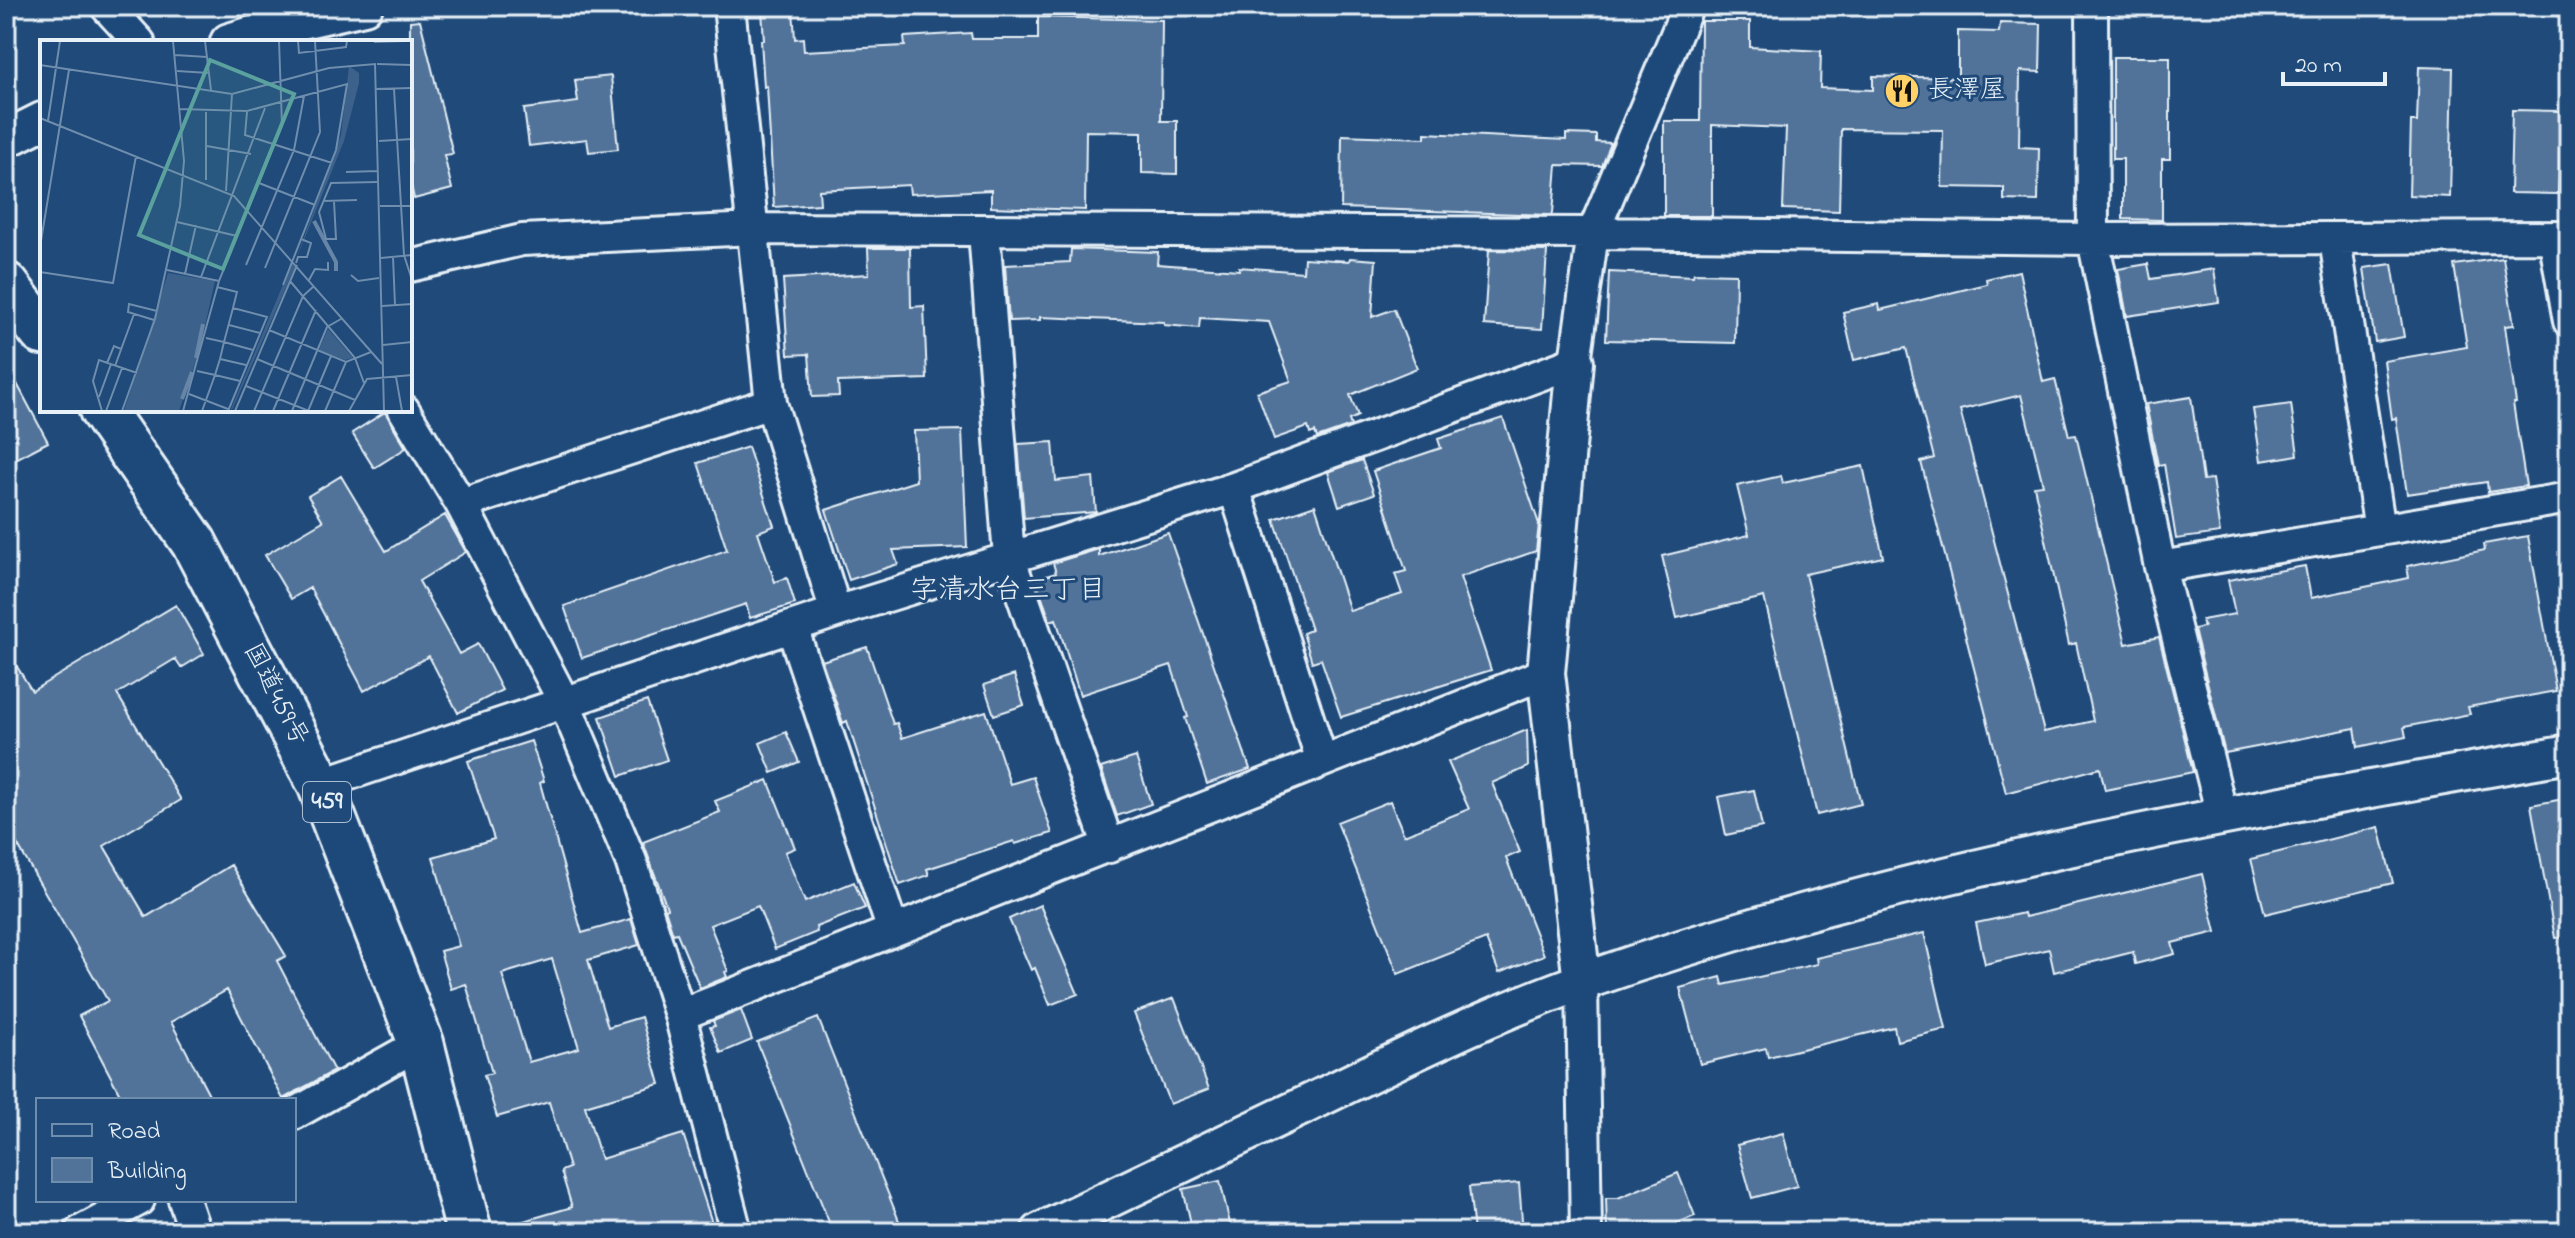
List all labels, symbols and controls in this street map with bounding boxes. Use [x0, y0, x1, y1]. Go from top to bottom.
scale bar [2283, 36, 2385, 86]
inset map [40, 40, 412, 412]
text: 20 m [2295, 49, 2342, 84]
restaurant icon: 長澤屋 [1883, 72, 1921, 110]
place label: 長澤屋 [1928, 72, 2006, 110]
district label: 字清水台三丁目 [910, 571, 1106, 612]
street label: 国道459号 [233, 637, 317, 753]
road number: 459 [303, 782, 351, 822]
legend [36, 1098, 296, 1202]
text: Road [108, 1115, 161, 1150]
text: Building [107, 1155, 187, 1190]

